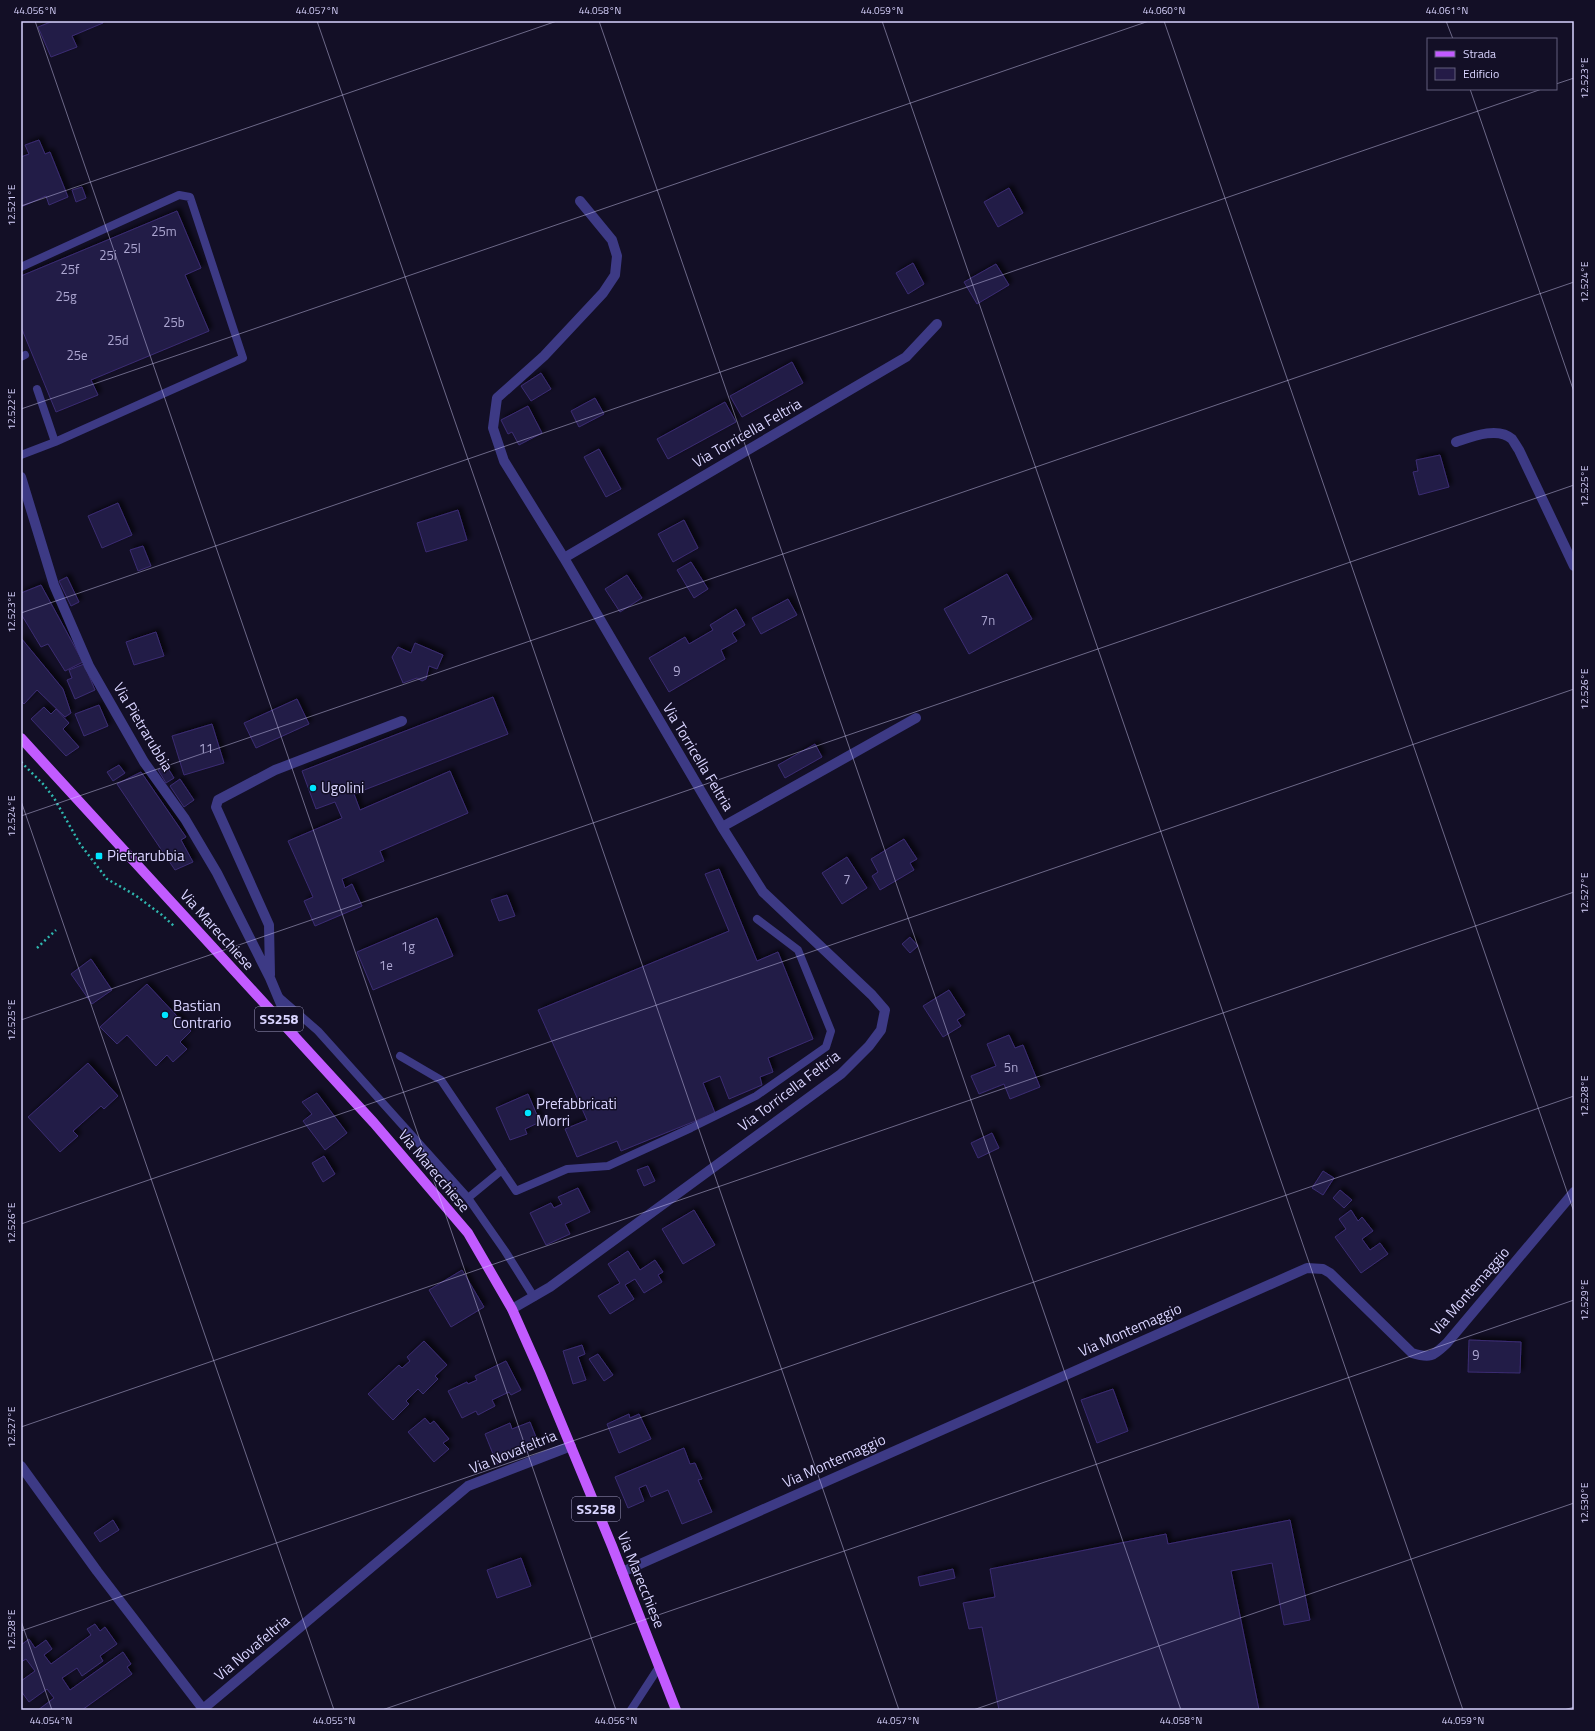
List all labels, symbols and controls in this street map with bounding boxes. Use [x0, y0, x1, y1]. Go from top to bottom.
text: 44.056°N [14, 3, 56, 18]
text: 44.057°N [296, 3, 338, 18]
text: 44.058°N [579, 3, 621, 18]
text: 44.059°N [861, 3, 903, 18]
text: 44.060°N [1143, 3, 1185, 18]
text: 44.061°N [1426, 3, 1468, 18]
legend [1427, 38, 1557, 90]
text: Strada [1463, 44, 1496, 63]
text: 12.523°E [1577, 57, 1592, 99]
text: Edificio [1463, 64, 1499, 83]
text: 12.521°E [4, 184, 19, 226]
house number: 25m [151, 221, 177, 241]
house number: 25l [123, 238, 141, 258]
house number: 25i [99, 245, 117, 265]
house number: 25f [61, 259, 80, 279]
text: 12.524°E [1577, 261, 1592, 303]
house number: 25g [55, 286, 77, 306]
house number: 25b [163, 312, 185, 332]
house number: 25d [107, 330, 129, 350]
house number: 25e [66, 345, 88, 365]
text: 12.522°E [4, 388, 19, 430]
street label: Via Torricella Feltria [688, 392, 806, 473]
text: 12.525°E [1577, 465, 1592, 507]
text: 12.523°E [4, 591, 19, 633]
house number: 7n [981, 610, 995, 630]
house number: 9 [673, 661, 681, 681]
text: 12.526°E [1577, 668, 1592, 710]
street label: Via Pietrarubbia [108, 678, 179, 776]
street label: Via Torricella Feltria [657, 698, 740, 816]
house number: 11 [199, 738, 213, 758]
place label: Ugolini [321, 776, 364, 799]
marker: Ugolini [308, 783, 318, 793]
text: 12.524°E [4, 795, 19, 837]
place label: Pietrarubbia [107, 844, 185, 867]
marker: Pietrarubbia [94, 851, 104, 861]
house number: 7 [843, 869, 851, 889]
text: 12.527°E [1577, 872, 1592, 914]
street label: Via Marecchiese [175, 884, 260, 975]
house number: 1g [401, 936, 415, 956]
house number: 1e [379, 955, 393, 975]
place label: Bastian Contrario [173, 994, 231, 1034]
text: 12.525°E [4, 999, 19, 1041]
road number: SS258 [255, 1007, 303, 1031]
marker: Bastian Contrario [160, 1010, 170, 1020]
street label: Via Torricella Feltria [733, 1044, 845, 1137]
house number: 5n [1004, 1057, 1018, 1077]
text: 12.528°E [1577, 1075, 1592, 1117]
place label: Prefabbricati Morri [536, 1092, 617, 1132]
marker: Prefabbricati Morri [523, 1108, 533, 1118]
street label: Via Marecchiese [393, 1124, 476, 1217]
text: 12.526°E [4, 1202, 19, 1244]
street label: Via Montemaggio [1425, 1241, 1515, 1340]
text: 12.529°E [1577, 1279, 1592, 1321]
street label: Via Montemaggio [1075, 1296, 1185, 1363]
house number: 9 [1472, 1345, 1480, 1365]
text: 12.527°E [4, 1406, 19, 1448]
street label: Via Novafeltria [466, 1423, 560, 1480]
street label: Via Montemaggio [779, 1427, 889, 1494]
text: 12.530°E [1577, 1482, 1592, 1524]
road number: SS258 [572, 1497, 620, 1521]
street label: Via Marecchiese [612, 1528, 671, 1631]
text: 12.528°E [4, 1609, 19, 1651]
street label: Via Novafeltria [209, 1609, 295, 1686]
text: 44.054°N [30, 1713, 72, 1728]
text: 44.055°N [313, 1713, 355, 1728]
text: 44.056°N [595, 1713, 637, 1728]
text: 44.057°N [877, 1713, 919, 1728]
text: 44.058°N [1160, 1713, 1202, 1728]
text: 44.059°N [1442, 1713, 1484, 1728]

